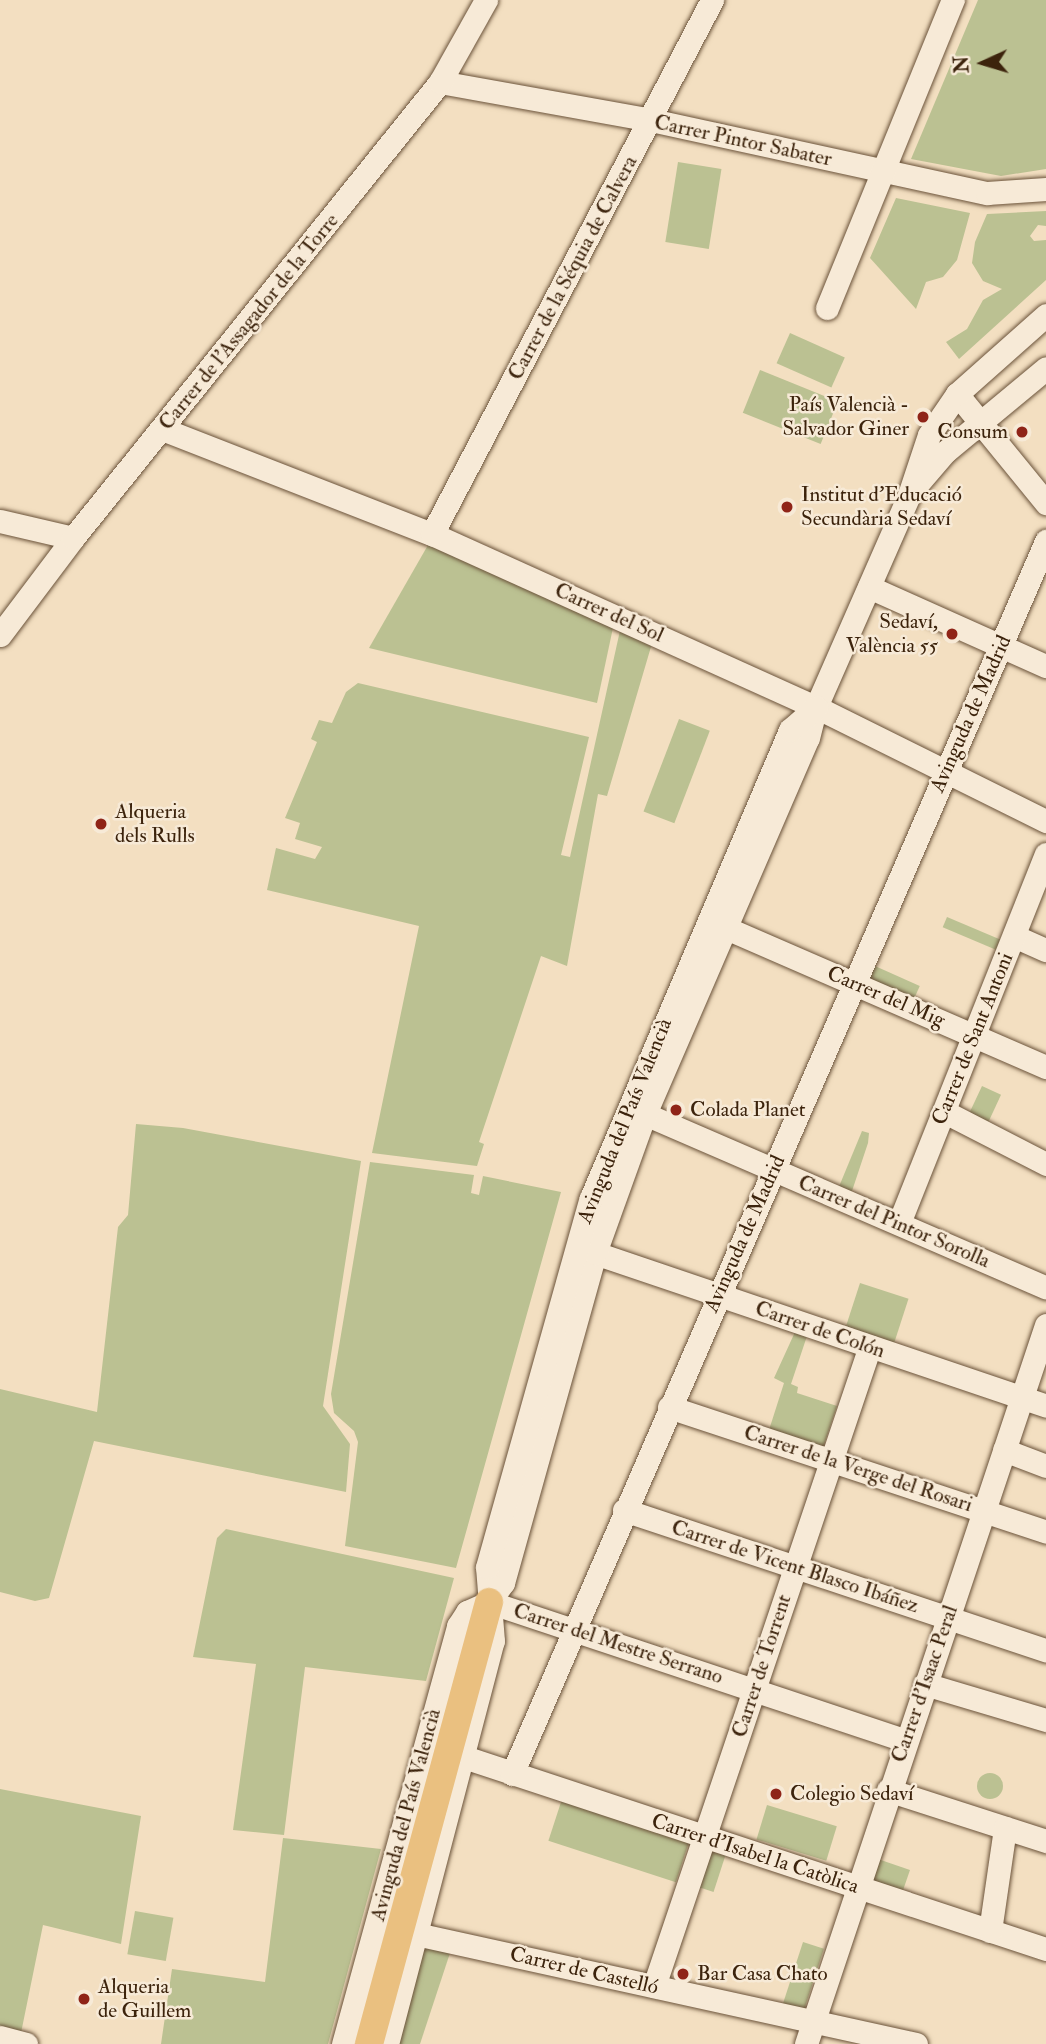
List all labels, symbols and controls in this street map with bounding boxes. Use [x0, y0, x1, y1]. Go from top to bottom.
north arrow [948, 28, 1018, 98]
text: N [949, 55, 975, 74]
street label: Carrer Pintor Sabater [652, 110, 834, 172]
street label: Carrer de la Séquia de Calvera [503, 152, 643, 384]
street label: Carrer de l'Assagador de la Torre [154, 209, 344, 435]
place label: País Valencià - Salvador Giner [782, 392, 909, 442]
marker: País Valencià - Salvador Giner [915, 409, 931, 425]
place label: Consum [937, 419, 1008, 445]
marker: Consum [1014, 424, 1030, 440]
place label: Institut d'Educació Secundària Sedaví [801, 482, 962, 532]
marker: Institut d'Educació Secundària Sedaví [779, 499, 795, 515]
street label: Carrer del Sol [551, 578, 667, 648]
place label: Sedaví, València 55 [846, 609, 938, 659]
marker: Sedaví, València 55 [944, 626, 960, 642]
street label: Avinguda de Madrid [925, 631, 1017, 797]
place label: Alqueria dels Rulls [115, 799, 195, 849]
marker: Alqueria dels Rulls [93, 816, 109, 832]
street label: Carrer de Sant Antoni [927, 949, 1019, 1129]
street label: Carrer del Mig [823, 961, 949, 1033]
street label: Avinguda del País Valencià [572, 1015, 678, 1227]
place label: Colada Planet [690, 1097, 806, 1123]
marker: Colada Planet [668, 1102, 684, 1118]
street label: Avinguda de Madrid [699, 1151, 791, 1317]
street label: Carrer del Pintor Sorolla [794, 1170, 994, 1274]
street label: Carrer de Colón [752, 1296, 888, 1364]
street label: Carrer de la Verge del Rosari [741, 1420, 975, 1518]
street label: Carrer de Vicent Blasco Ibáñez [668, 1515, 922, 1619]
street label: Carrer de Torrent [727, 1591, 797, 1741]
street label: Carrer del Mestre Serrano [510, 1598, 726, 1690]
street label: Carrer d'Isaac Peral [886, 1602, 964, 1766]
street label: Avinguda del País Valencià [366, 1706, 446, 1924]
place label: Colegio Sedaví [790, 1781, 914, 1807]
marker: Colegio Sedaví [768, 1786, 784, 1802]
street label: Carrer d'Isabel la Catòlica [648, 1809, 862, 1899]
street label: Carrer de Castelló [507, 1942, 661, 2000]
place label: Bar Casa Chato [697, 1961, 828, 1987]
marker: Bar Casa Chato [675, 1966, 691, 1982]
place label: Alqueria de Guillem [98, 1974, 191, 2024]
marker: Alqueria de Guillem [76, 1991, 92, 2007]

